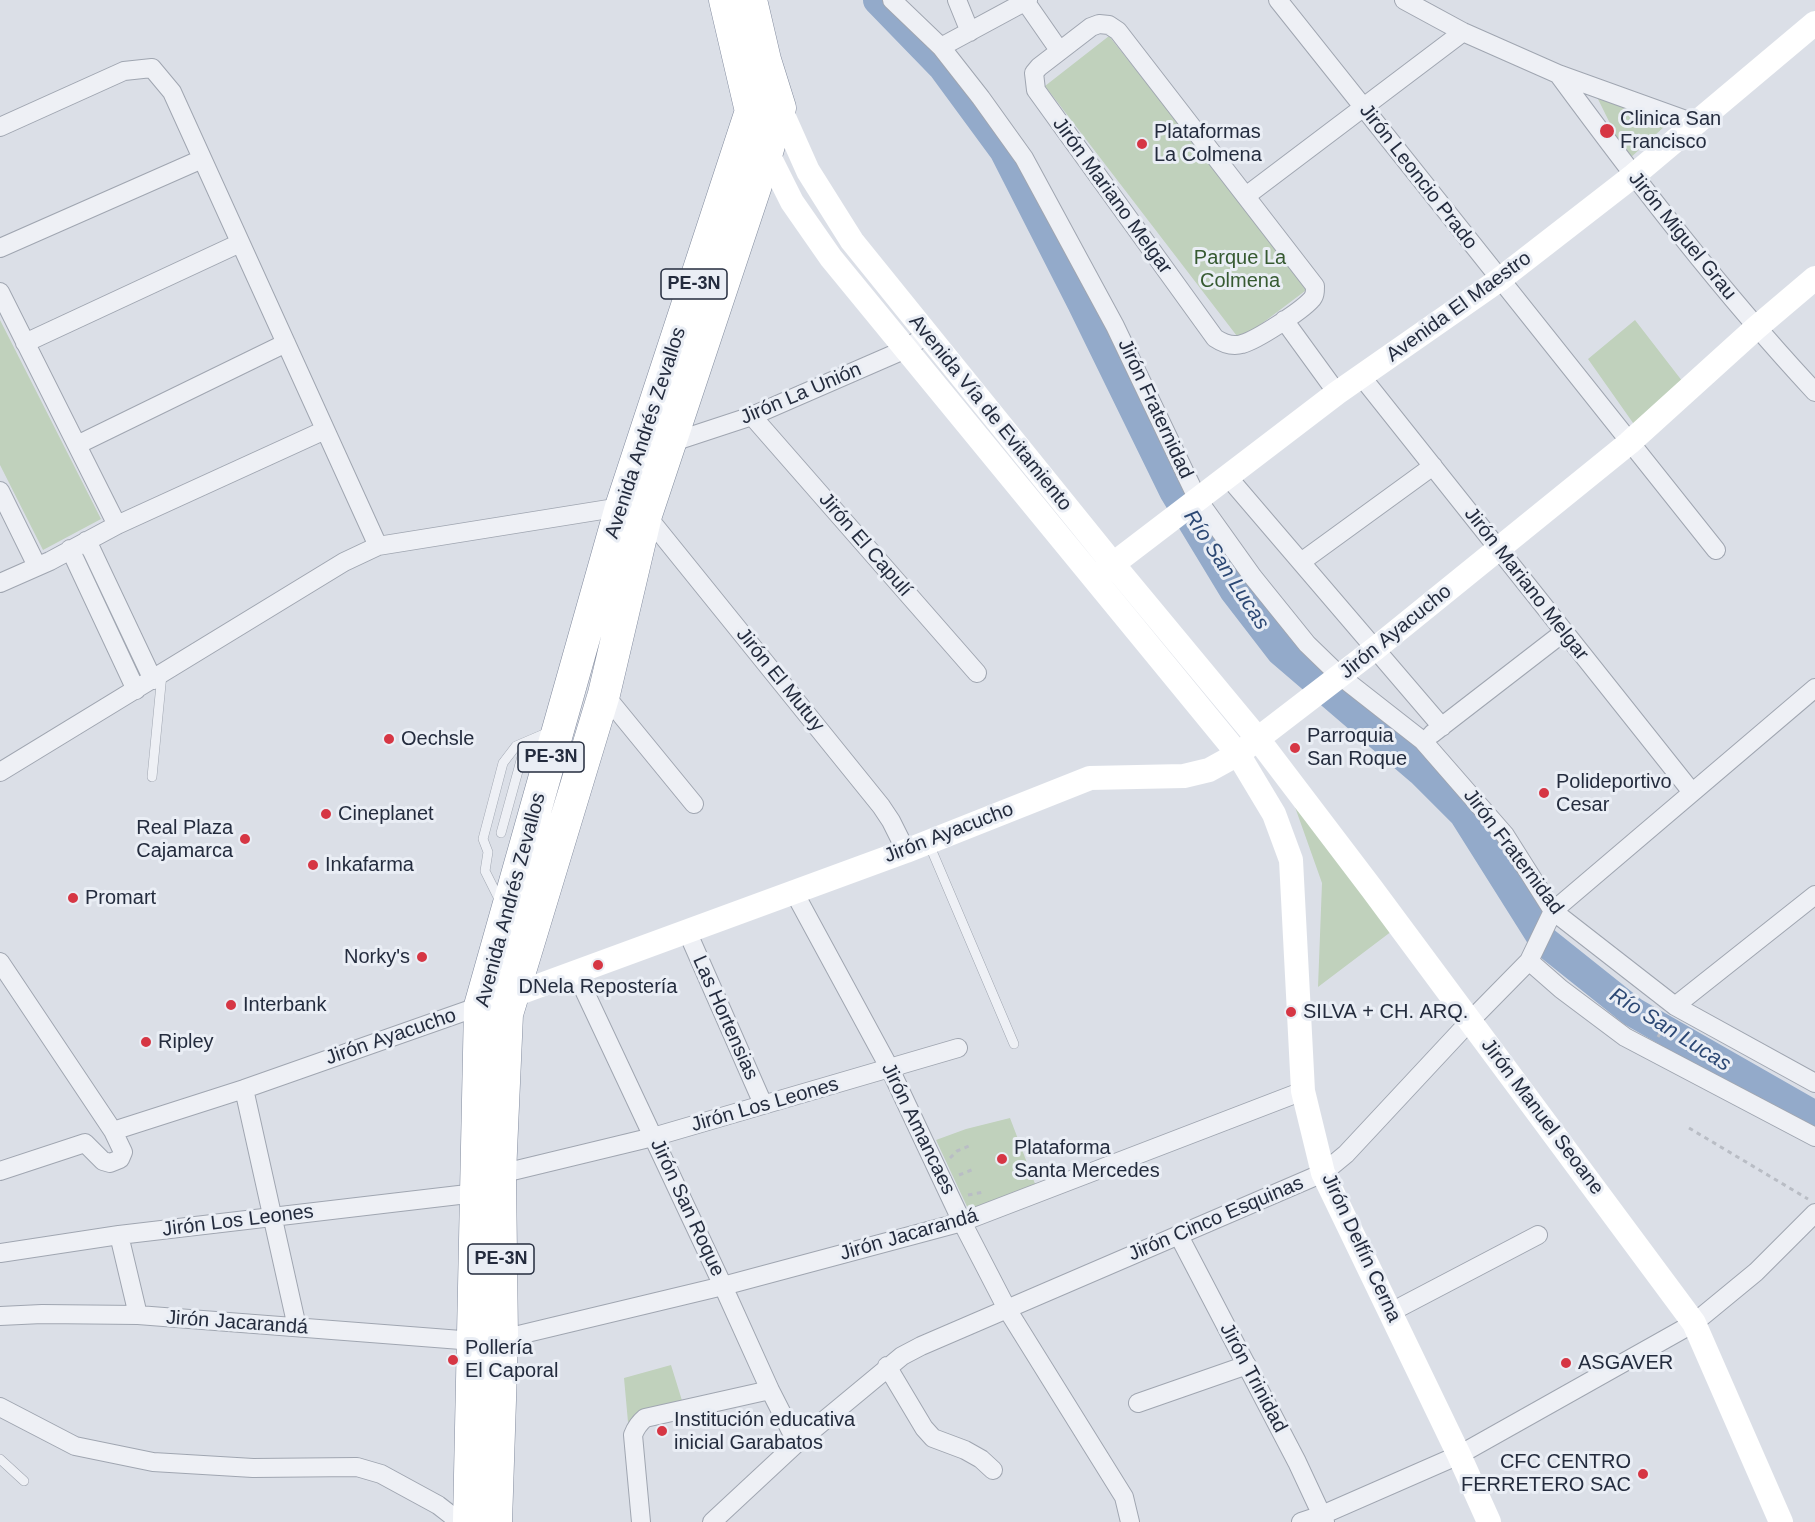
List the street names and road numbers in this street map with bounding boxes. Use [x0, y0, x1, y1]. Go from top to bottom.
street label: Jirón Leoncio Prado [1354, 100, 1482, 254]
street label: Jirón Mariano Melgar [1047, 113, 1177, 279]
street label: Jirón Miguel Grau [1623, 167, 1741, 305]
street label: Avenida El Maestro [1382, 246, 1536, 368]
road number: PE-3N [661, 269, 727, 299]
street label: Avenida Vía de Evitamiento [903, 310, 1077, 516]
street label: Avenida Andrés Zevallos [600, 324, 692, 542]
street label: Jirón Fraternidad [1112, 335, 1198, 483]
street label: Jirón La Unión [737, 358, 865, 430]
street label: Jirón El Capulí [813, 488, 917, 602]
street label: Jirón Mariano Melgar [1459, 503, 1593, 665]
street label: Jirón Ayacucho [1335, 580, 1457, 684]
street label: Jirón El Mutuy [731, 623, 829, 737]
road number: PE-3N [518, 742, 584, 772]
street label: Jirón Fraternidad [1458, 784, 1568, 920]
street label: Avenida Andrés Zevallos [471, 790, 551, 1010]
street label: Jirón Ayacucho [881, 797, 1017, 869]
street label: Las Hortensias [687, 952, 763, 1084]
street label: Jirón Ayacucho [323, 1003, 459, 1071]
street label: Jirón Manuel Seoane [1476, 1034, 1608, 1200]
street label: Jirón Amancaes [876, 1059, 960, 1199]
street label: Jirón Los Leones [688, 1072, 842, 1138]
street label: Jirón San Roque [645, 1135, 729, 1281]
street label: Jirón Delfín Cerna [1316, 1170, 1406, 1326]
street label: Jirón Cinco Esquinas [1125, 1171, 1307, 1267]
street label: Jirón Los Leones [161, 1200, 315, 1242]
street label: Jirón Jacarandá [837, 1204, 981, 1266]
road number: PE-3N [468, 1244, 534, 1274]
street label: Jirón Jacarandá [165, 1306, 309, 1340]
street label: Jirón Trinidad [1214, 1319, 1292, 1437]

